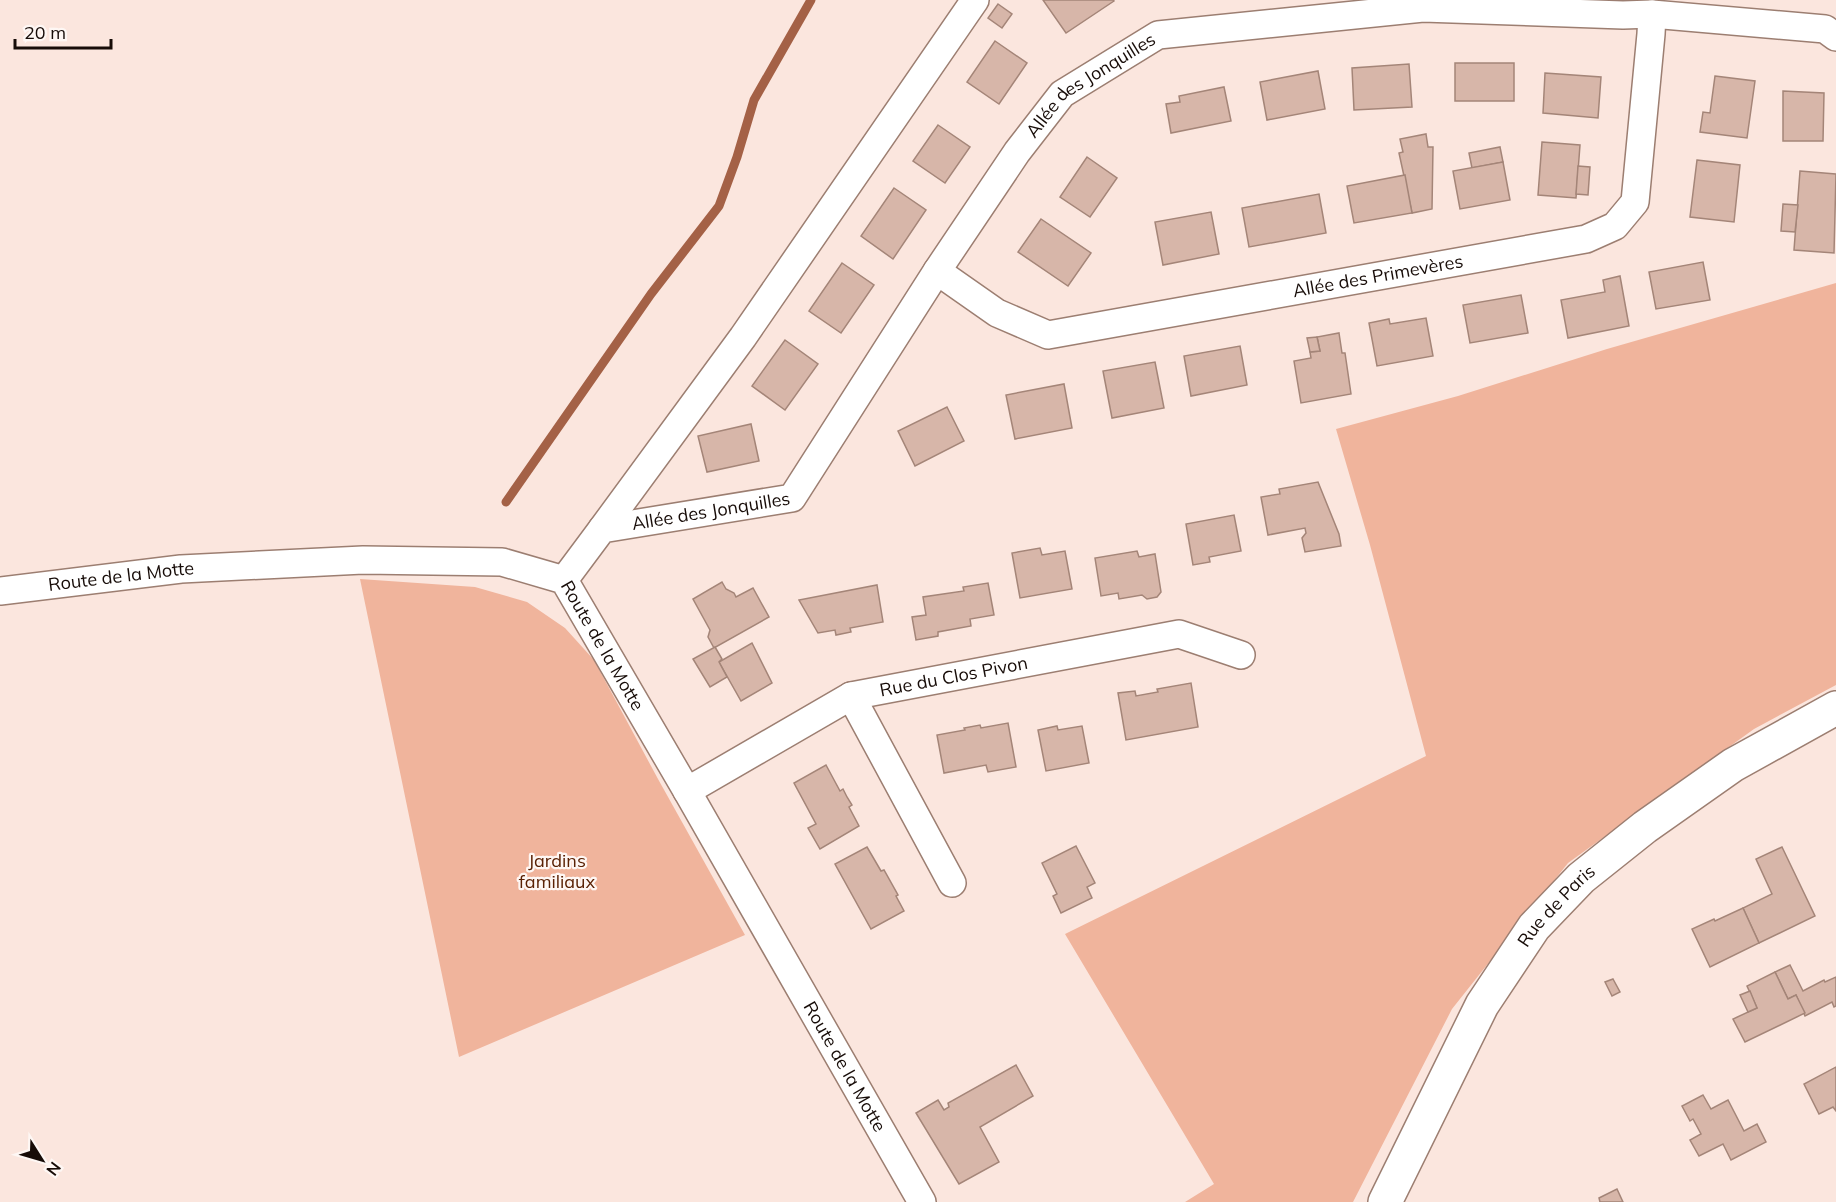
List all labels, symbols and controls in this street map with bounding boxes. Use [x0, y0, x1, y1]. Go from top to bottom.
scale bar [15, 12, 111, 50]
text: 20 m [24, 21, 66, 44]
street label: Allée des Jonquilles [1020, 27, 1160, 142]
street label: Allée des Primevères [1291, 249, 1465, 302]
street label: Allée des Jonquilles [630, 486, 792, 535]
street label: Route de la Motte [47, 556, 194, 596]
street label: Route de la Motte [556, 576, 649, 714]
street label: Rue du Clos Pivon [878, 651, 1029, 701]
park label: Jardins familiaux [519, 849, 596, 893]
street label: Rue de Paris [1512, 859, 1600, 951]
street label: Route de la Motte [799, 997, 891, 1136]
north arrow [12, 1130, 72, 1190]
text: N [42, 1158, 66, 1180]

